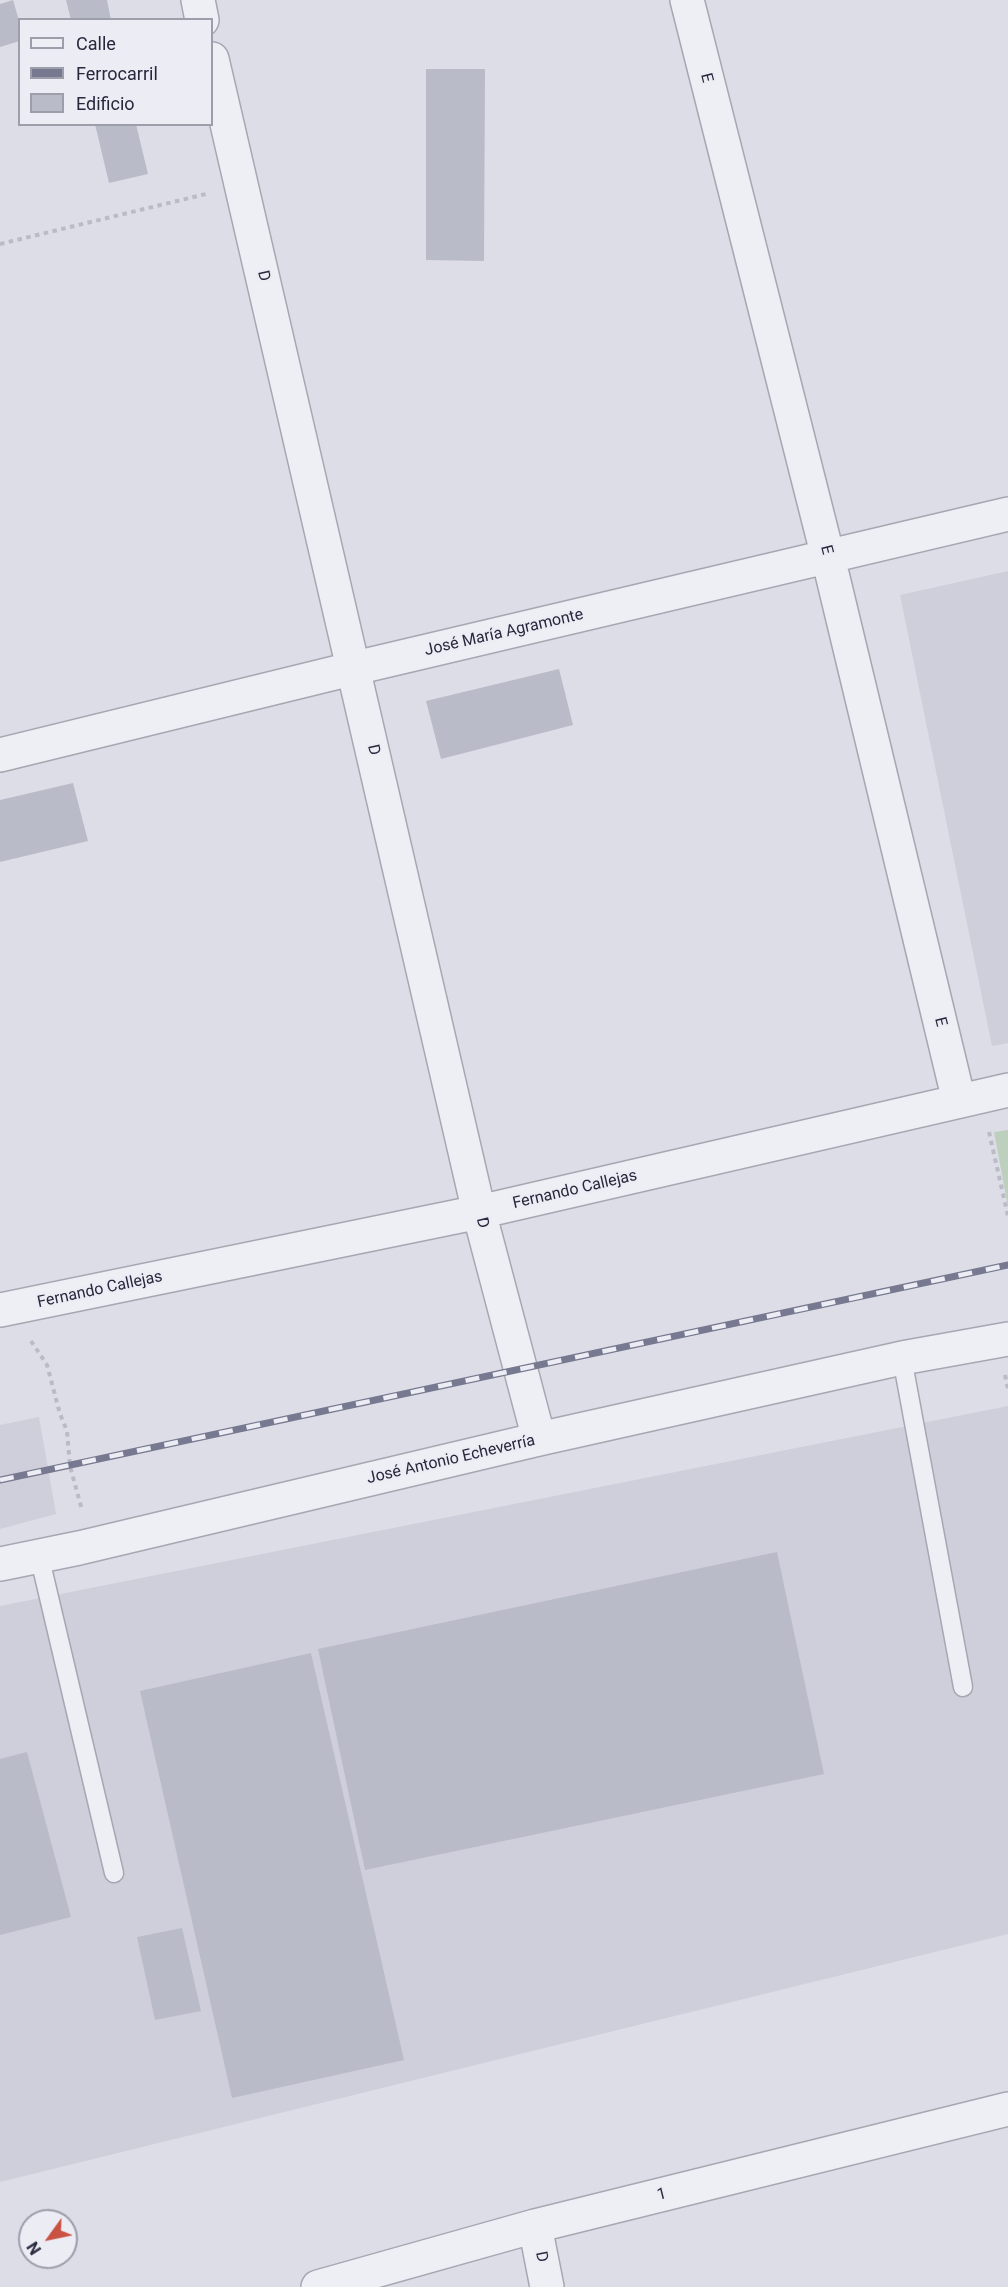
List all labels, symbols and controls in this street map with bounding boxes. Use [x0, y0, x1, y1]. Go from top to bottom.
legend [18, 18, 213, 126]
text: Calle [76, 33, 116, 54]
text: Ferrocarril [76, 63, 158, 84]
street label: E [696, 71, 716, 85]
text: Edificio [76, 93, 135, 114]
street label: D [252, 269, 274, 283]
street label: E [816, 543, 836, 557]
street label: José María Agramonte [423, 605, 585, 661]
street label: D [362, 743, 384, 757]
street label: E [930, 1015, 950, 1029]
street label: Fernando Callejas [511, 1166, 639, 1214]
street label: D [471, 1216, 493, 1230]
street label: Fernando Callejas [36, 1267, 164, 1313]
street label: José Antonio Echeverría [365, 1431, 537, 1489]
street label: 1 [655, 2185, 669, 2205]
north arrow [18, 2209, 78, 2269]
text: N [23, 2238, 45, 2258]
street label: D [531, 2250, 551, 2264]

